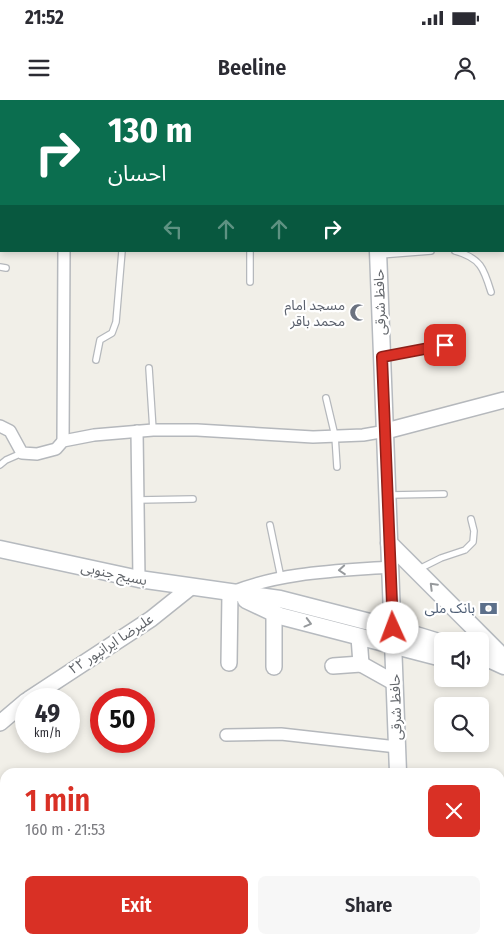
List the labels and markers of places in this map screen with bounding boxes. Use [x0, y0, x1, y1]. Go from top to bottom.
place label: مسجد امام محمد باقر [285, 297, 345, 330]
mosque icon: مسجد امام محمد باقر [349, 303, 369, 323]
pin [424, 324, 466, 366]
bank icon: بانک ملی [479, 598, 499, 618]
place label: بانک ملی [425, 600, 475, 617]

